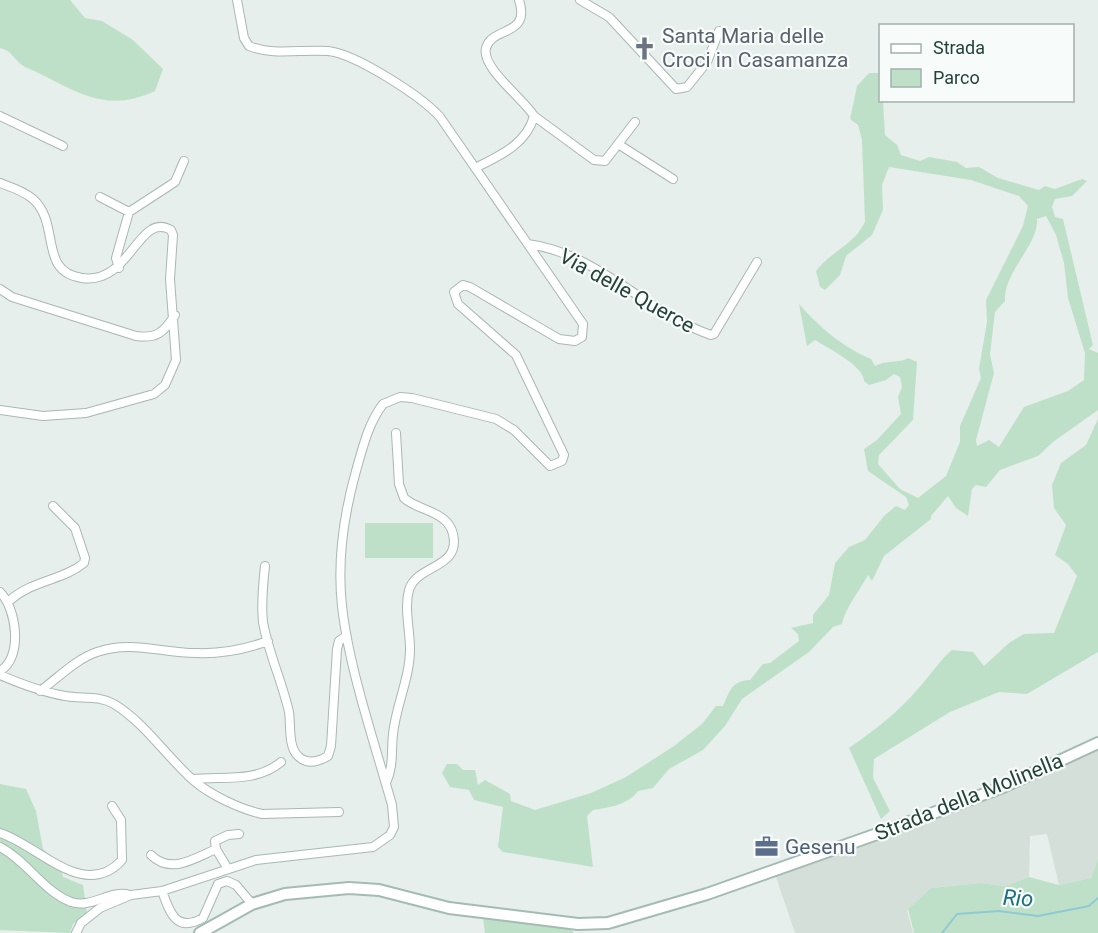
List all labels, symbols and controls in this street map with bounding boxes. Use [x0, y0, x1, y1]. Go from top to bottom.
place label: Santa Maria delle Croci in Casamanza [662, 24, 848, 72]
legend [879, 24, 1074, 102]
church icon: Santa Maria delle Croci in Casamanza [631, 35, 657, 61]
text: Strada [933, 37, 985, 58]
text: Parco [933, 67, 980, 88]
street label: Via delle Querce [555, 244, 699, 338]
street label: Strada della Molinella [871, 748, 1067, 846]
office icon: Gesenu [754, 834, 780, 860]
place label: Gesenu [785, 835, 856, 859]
water label: Rio [1002, 885, 1034, 911]

